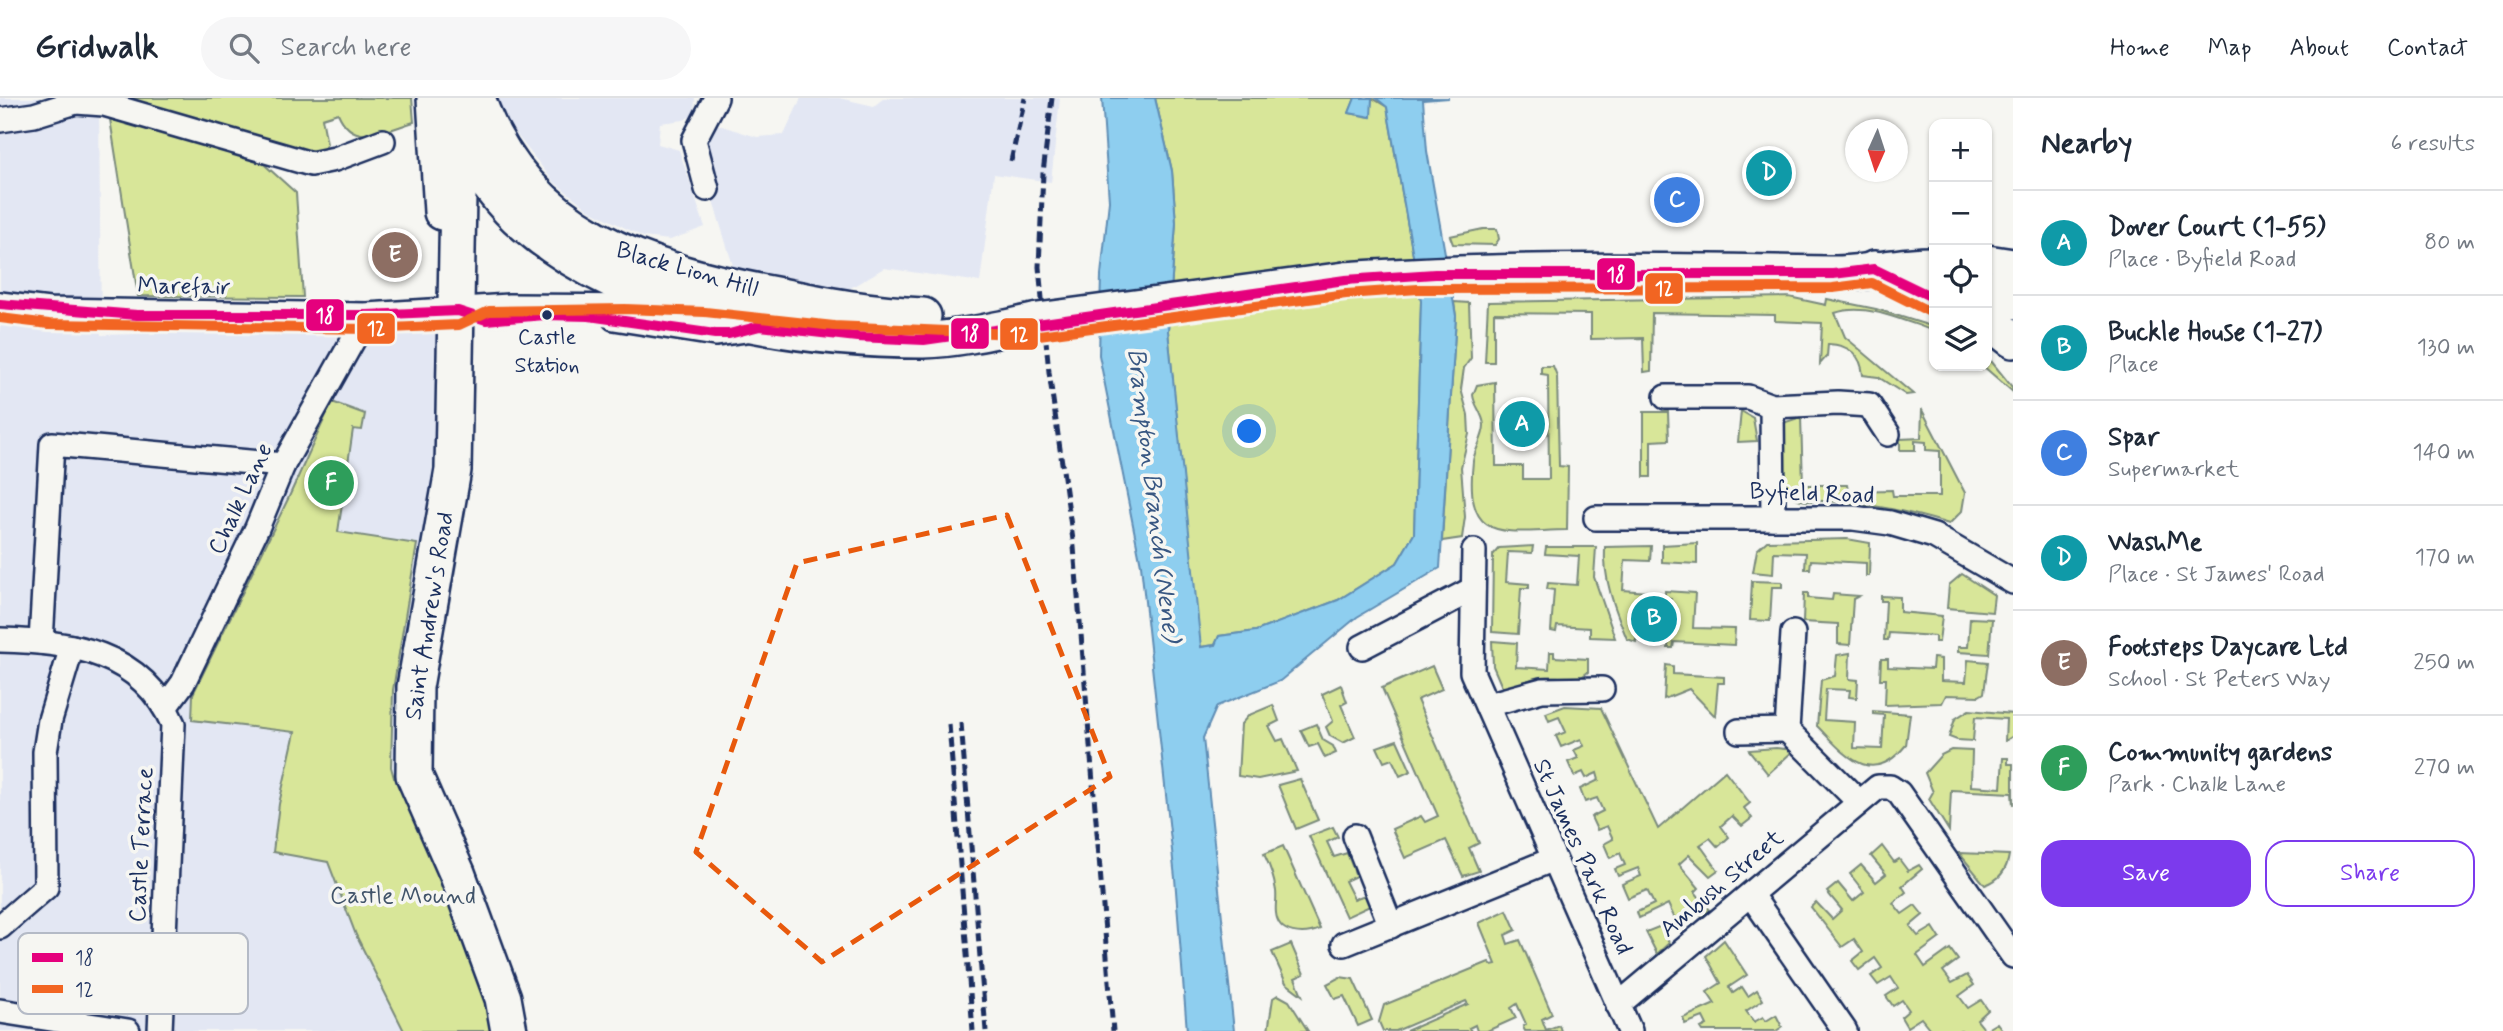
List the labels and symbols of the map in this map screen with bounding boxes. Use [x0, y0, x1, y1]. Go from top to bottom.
north arrow [1845, 119, 1908, 182]
pin: D [1746, 147, 1792, 199]
pin: C [1654, 174, 1700, 226]
pin: E [372, 229, 418, 281]
street label: Black Lion Hill [612, 235, 762, 305]
line badge: 18 [1596, 257, 1636, 291]
text: 18 [1607, 263, 1625, 288]
street label: Marefair [137, 271, 231, 303]
line badge: 12 [1644, 272, 1684, 305]
text: 12 [1655, 277, 1673, 302]
line badge: 18 [305, 298, 345, 332]
text: 18 [316, 304, 334, 329]
marker: Castle Station [540, 308, 554, 322]
line badge: 12 [356, 312, 396, 345]
text: 12 [367, 317, 385, 342]
line badge: 18 [950, 317, 990, 350]
line badge: 12 [999, 317, 1039, 351]
text: 18 [961, 322, 979, 347]
text: 12 [1010, 323, 1028, 348]
place label: Castle Station [514, 324, 580, 380]
water label: Brampton Branch (Nene) [1118, 346, 1188, 646]
pin: A [1499, 398, 1545, 450]
your location [1232, 414, 1266, 448]
street label: Chalk Lane [202, 438, 280, 560]
pin: F [308, 457, 354, 509]
street label: Byfield Road [1749, 476, 1875, 512]
street label: Saint Andrew's Road [398, 510, 462, 722]
pin: B [1631, 593, 1677, 645]
street label: St James Park Road [1525, 754, 1639, 960]
street label: Castle Terrace [122, 766, 162, 923]
street label: Ambush Street [1654, 823, 1790, 945]
park label: Castle Mound [330, 881, 476, 912]
legend [18, 933, 248, 1014]
text: 18 [75, 946, 94, 971]
text: 12 [75, 978, 94, 1003]

